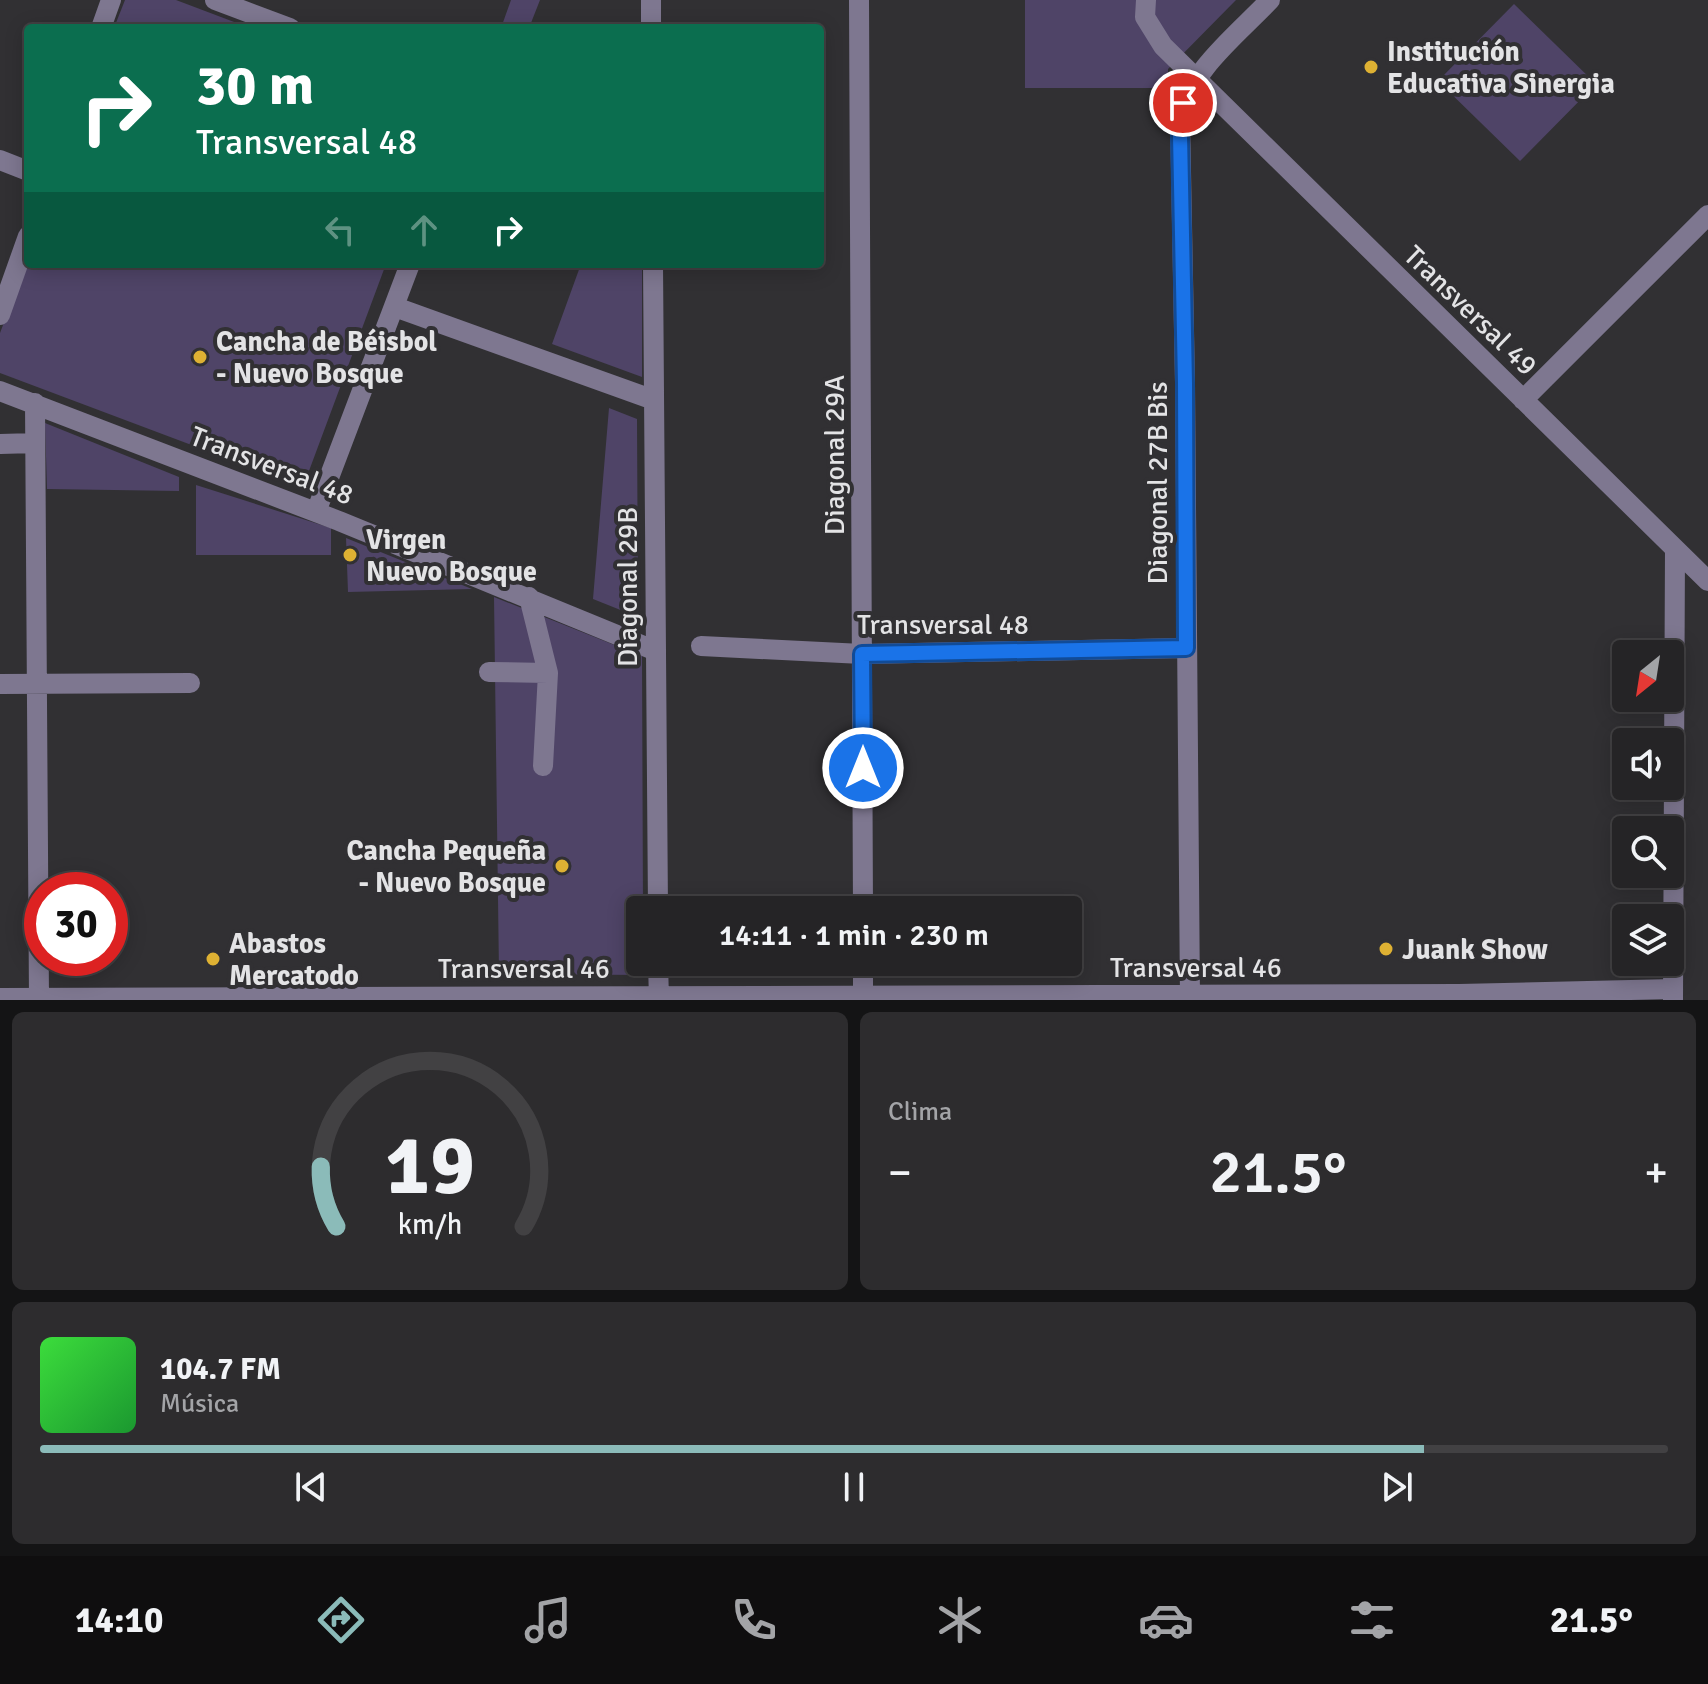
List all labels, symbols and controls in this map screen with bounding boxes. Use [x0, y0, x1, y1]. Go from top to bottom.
place label: Institución Educativa Sinergia [1387, 35, 1615, 101]
text: 30 m [196, 51, 314, 120]
icon: right [64, 56, 168, 160]
marker: Institución Educativa Sinergia [1362, 58, 1380, 76]
pin [1149, 69, 1217, 137]
icon: arrive [1161, 81, 1205, 125]
text: Transversal 48 [196, 120, 417, 165]
icon: left [318, 208, 362, 252]
icon: ahead [402, 208, 446, 252]
icon: right [486, 208, 530, 252]
street label: Transversal 49 [1397, 239, 1544, 383]
place label: Cancha de Béisbol - Nuevo Bosque [216, 325, 437, 391]
marker: Cancha de Béisbol - Nuevo Bosque [191, 348, 209, 366]
street label: Diagonal 29A [818, 375, 852, 535]
street label: Diagonal 27B Bis [1141, 381, 1175, 585]
street label: Transversal 48 [185, 419, 358, 513]
street label: Diagonal 29B [611, 507, 645, 667]
place label: Virgen Nuevo Bosque [366, 523, 537, 589]
marker: Virgen Nuevo Bosque [341, 546, 359, 564]
street label: Transversal 48 [857, 608, 1029, 642]
north arrow [1612, 640, 1684, 712]
map controls [1612, 640, 1684, 976]
position arrow [821, 726, 905, 810]
button: sound [1612, 728, 1684, 800]
button: search [1612, 816, 1684, 888]
place label: Cancha Pequeña - Nuevo Bosque [347, 834, 546, 900]
marker: Cancha Pequeña - Nuevo Bosque [553, 857, 571, 875]
speed limit sign: 30 [24, 872, 128, 976]
button: layers [1612, 904, 1684, 976]
text: 14:11 · 1 min · 230 m [719, 917, 989, 954]
place label: Abastos Mercatodo [229, 927, 359, 993]
place label: Juank Show [1402, 933, 1548, 967]
marker: Juank Show [1377, 940, 1395, 958]
marker: Abastos Mercatodo [204, 950, 222, 968]
street label: Transversal 46 [1110, 951, 1282, 985]
street label: Transversal 46 [438, 952, 610, 986]
text: Clima [888, 1096, 952, 1128]
text: 19 [385, 1115, 475, 1217]
text: 21.5° [1210, 1136, 1346, 1210]
text: − [888, 1146, 912, 1200]
text: + [1644, 1146, 1668, 1200]
text: km/h [398, 1207, 462, 1242]
text: 104.7 FM [160, 1351, 281, 1388]
text: Música [160, 1388, 239, 1420]
icon: previous [289, 1465, 333, 1509]
icon: pause [832, 1465, 876, 1509]
icon: next [1375, 1465, 1419, 1509]
icon: directions [313, 1592, 369, 1648]
icon: music [520, 1592, 576, 1648]
icon: phone [726, 1592, 782, 1648]
icon: climate [932, 1592, 988, 1648]
icon: car [1138, 1592, 1194, 1648]
icon: filters [1344, 1592, 1400, 1648]
text: 14:10 [75, 1598, 163, 1643]
text: 21.5° [1550, 1598, 1633, 1643]

